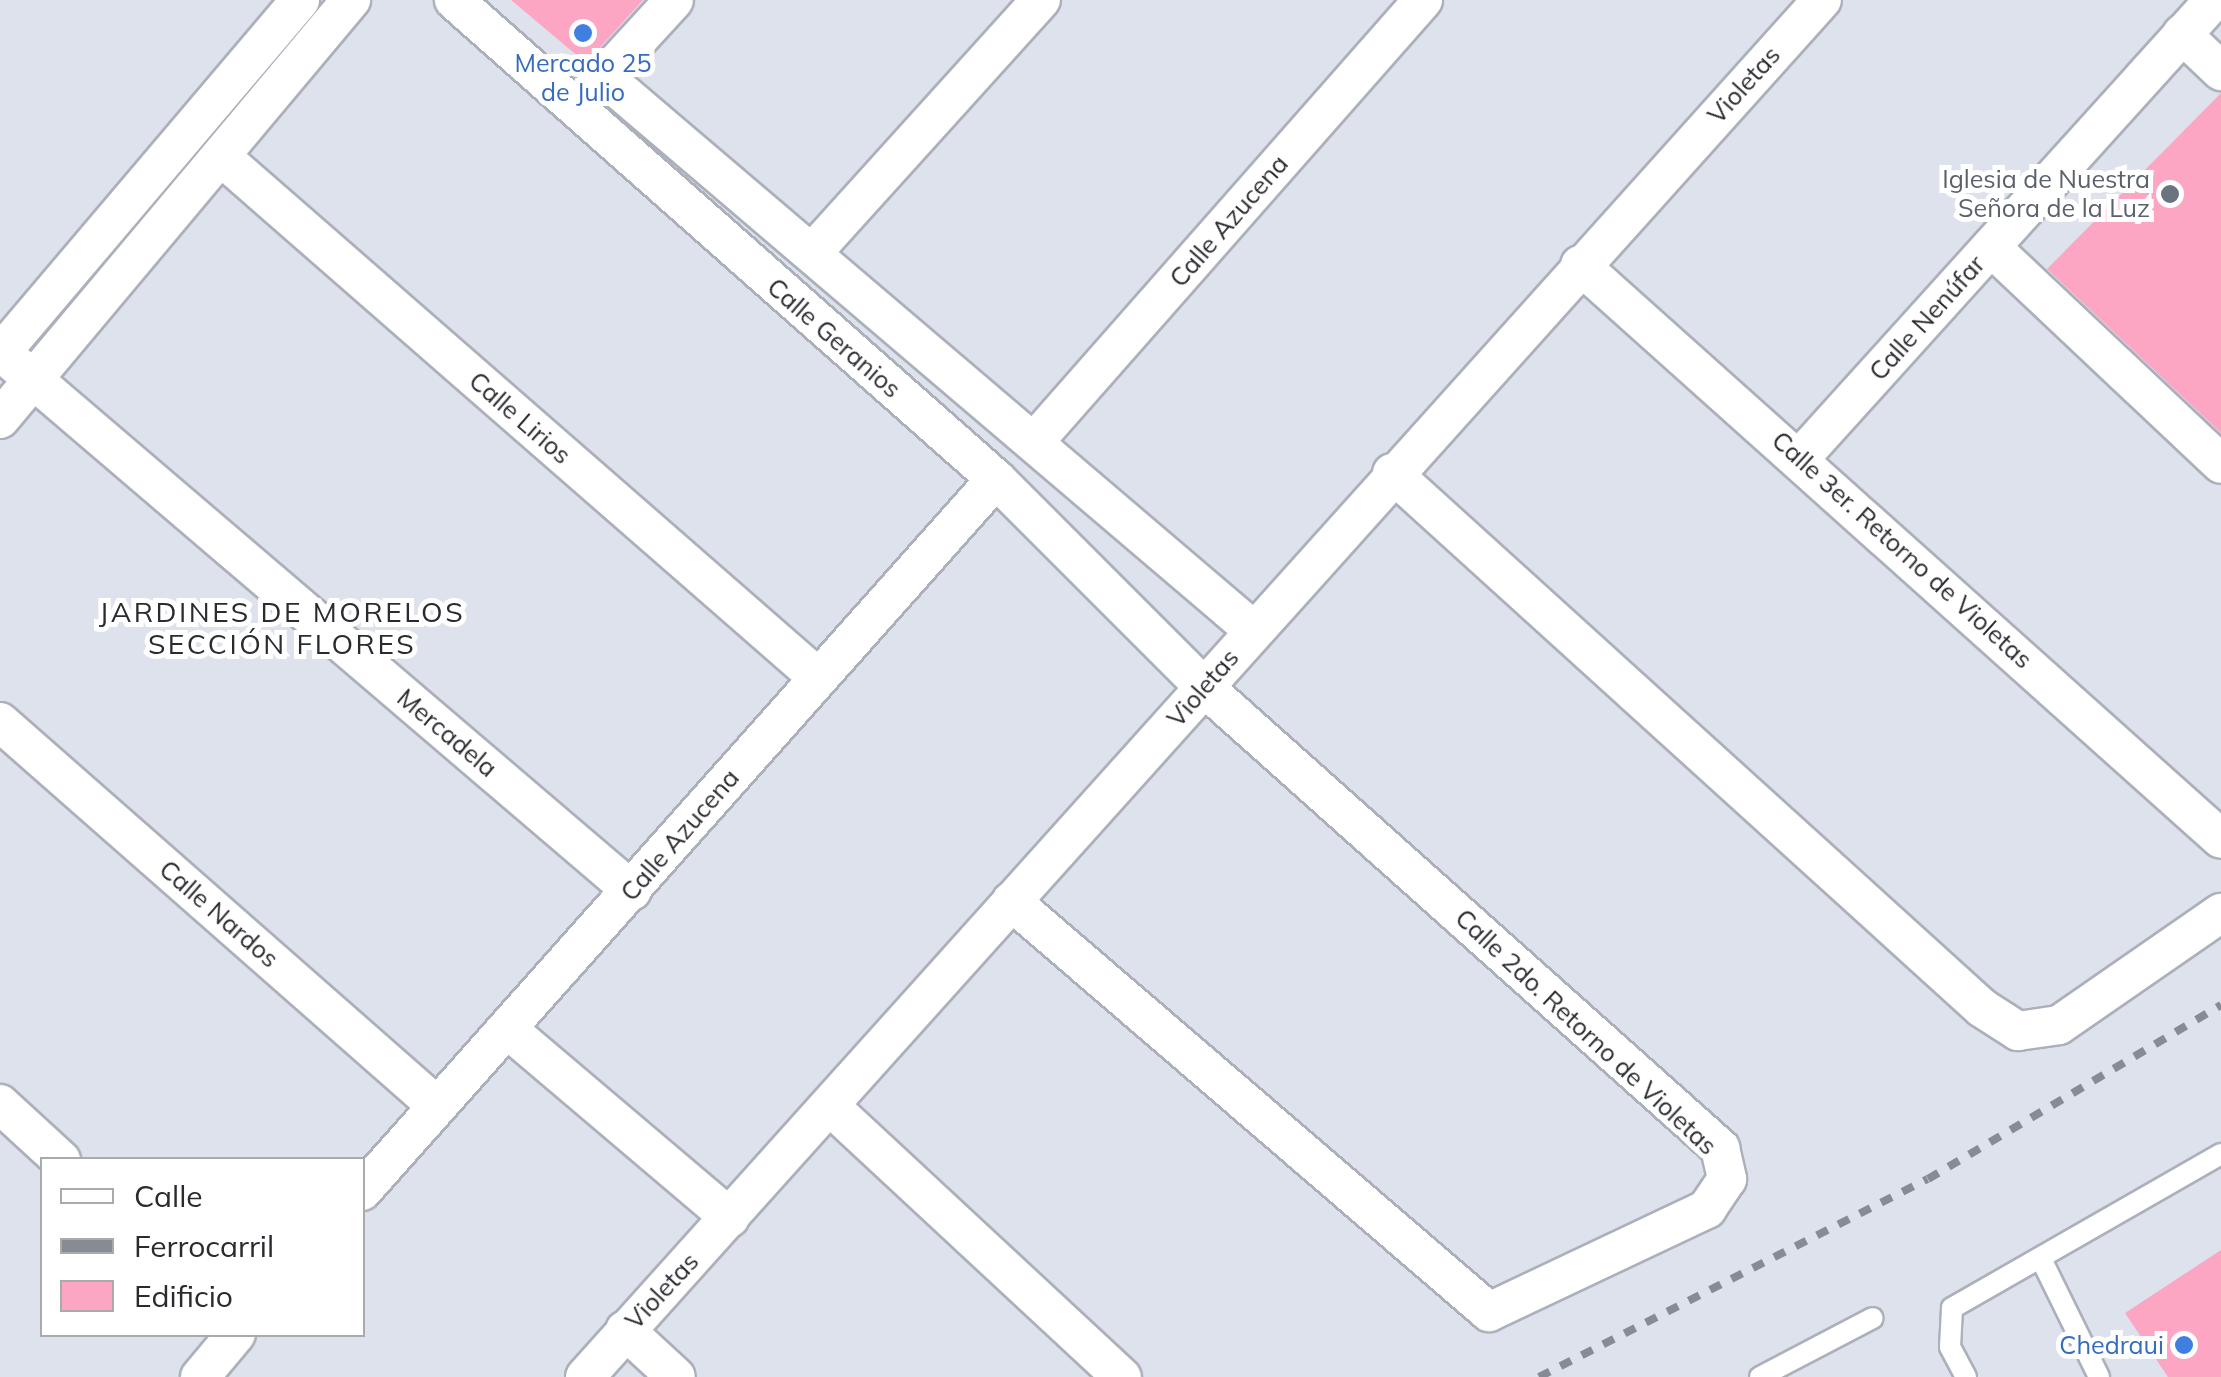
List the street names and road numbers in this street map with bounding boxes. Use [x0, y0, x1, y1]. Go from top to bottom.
street label: Violetas [1702, 40, 1786, 130]
street label: Calle Azucena [1164, 149, 1294, 293]
street label: Calle Nenúfar [1863, 249, 1991, 387]
street label: Calle Geranios [761, 272, 907, 404]
street label: Calle Lirios [463, 366, 577, 470]
street label: Calle 3er. Retorno de Violetas [1766, 425, 2038, 675]
street label: Violetas [1161, 643, 1245, 733]
street label: Mercadela [391, 683, 503, 783]
street label: Calle Azucena [615, 763, 745, 907]
street label: Calle Nardos [153, 854, 285, 974]
street label: Calle 2do. Retorno de Violetas [1449, 903, 1723, 1161]
street label: Violetas [619, 1247, 705, 1335]

